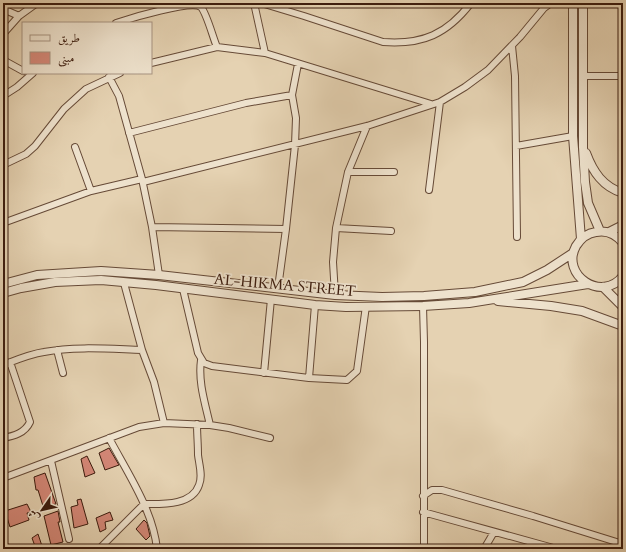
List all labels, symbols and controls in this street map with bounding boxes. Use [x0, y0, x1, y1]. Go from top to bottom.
legend [22, 22, 152, 74]
text: طريق [58, 30, 80, 46]
text: مبنى [58, 50, 74, 67]
street label: AL-HIKMA STREET [213, 269, 357, 301]
north arrow [22, 490, 62, 530]
text: ش [25, 507, 43, 524]

